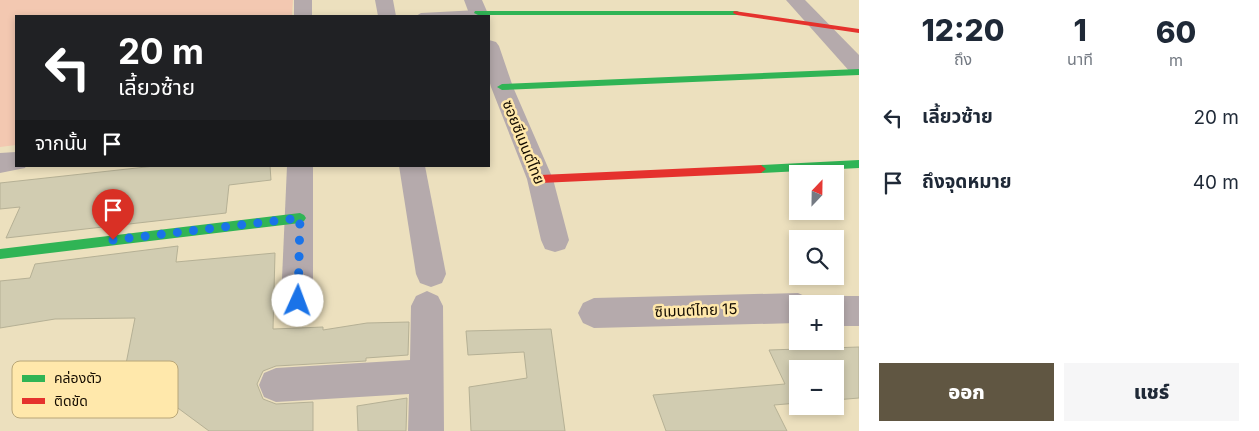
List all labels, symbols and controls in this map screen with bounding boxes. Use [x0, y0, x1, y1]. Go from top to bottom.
text: 12:20 [922, 12, 1004, 48]
text: 1 [1073, 12, 1087, 48]
text: 60 [1156, 14, 1196, 50]
text: 20 m [118, 30, 204, 72]
icon: left [35, 35, 100, 100]
text: ถึง [954, 49, 972, 69]
text: นาที [1067, 49, 1093, 69]
text: m [1169, 50, 1183, 70]
text: เลี้ยวซ้าย [118, 74, 195, 100]
street label: ซอยซีเมนต์ไทย [498, 97, 550, 187]
icon: left [879, 104, 907, 132]
text: เลี้ยวซ้าย [922, 105, 993, 128]
text: 20 m [1193, 106, 1239, 129]
icon: arrive [98, 130, 126, 158]
text: จากนั้น [35, 132, 88, 155]
north arrow [789, 165, 844, 220]
map controls [789, 165, 844, 415]
icon: arrive [879, 169, 907, 197]
text: ถึงจุดหมาย [922, 170, 1012, 193]
text: 40 m [1193, 171, 1239, 194]
pin [92, 189, 134, 240]
icon: arrive [99, 196, 127, 224]
button: search [789, 230, 844, 285]
position arrow [271, 274, 323, 326]
button: + [789, 295, 844, 350]
street label: ซิเมนต์ไทย 15 [654, 299, 738, 321]
button: − [789, 360, 844, 415]
legend [12, 361, 178, 418]
button: ออก [879, 363, 1054, 421]
button: แชร์ [1064, 363, 1239, 421]
text: คล่องตัว [54, 369, 102, 386]
text: ติดขัด [54, 392, 88, 409]

